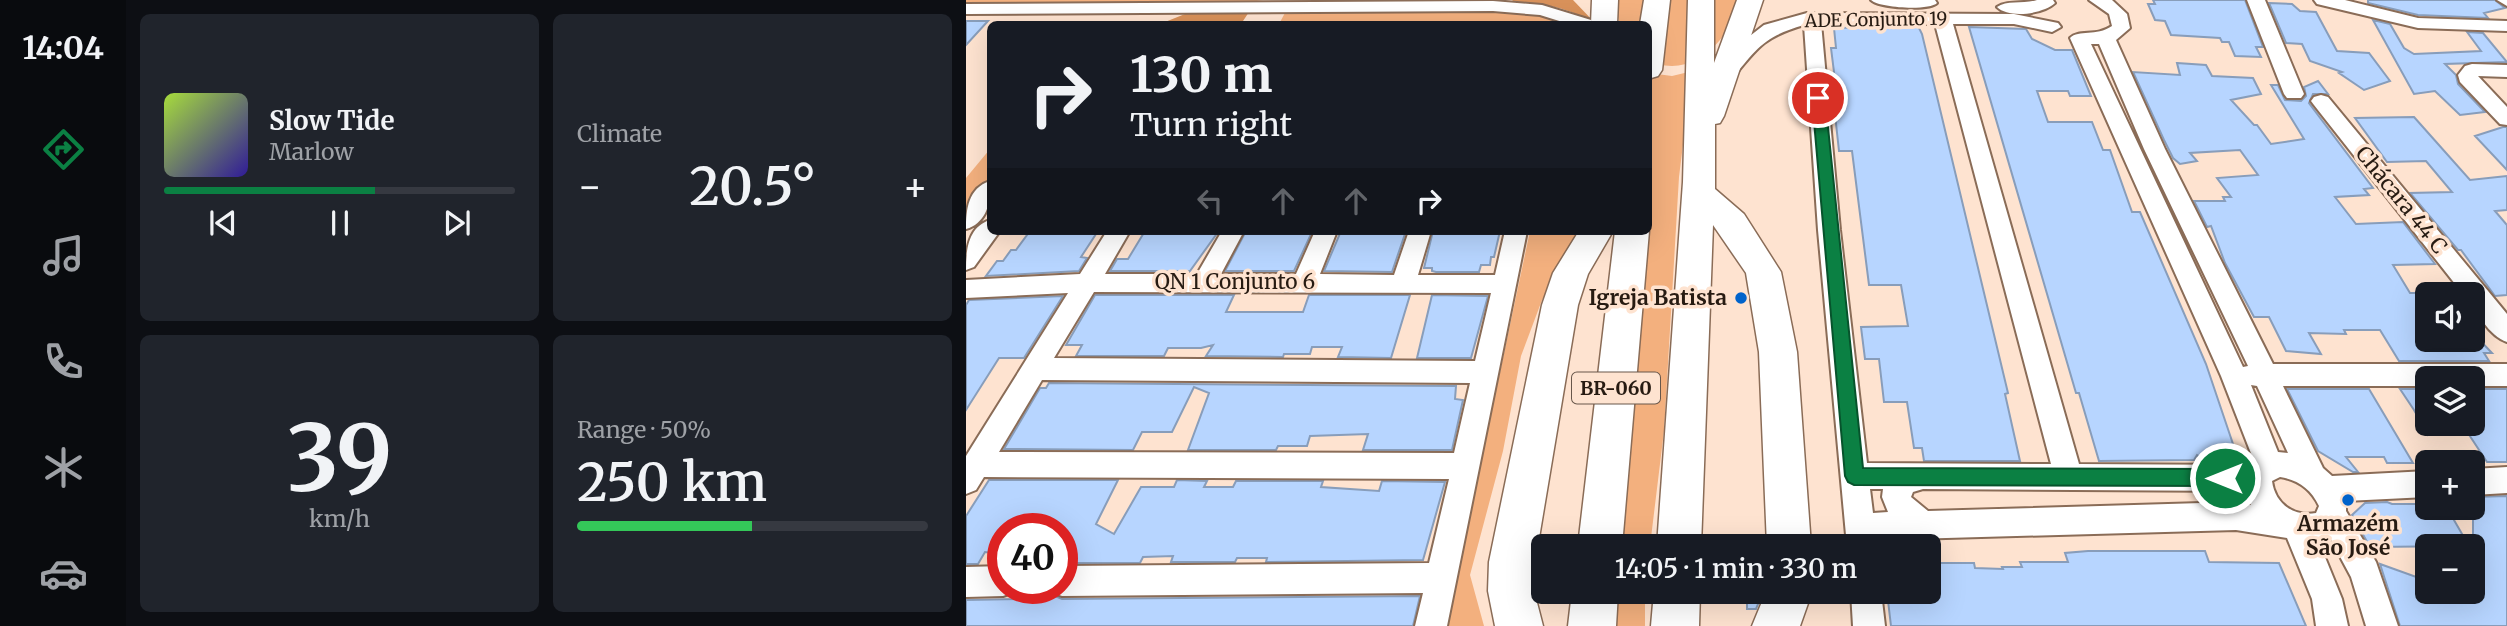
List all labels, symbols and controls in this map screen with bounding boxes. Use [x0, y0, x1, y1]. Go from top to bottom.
street label: ADE Conjunto 19 [1803, 7, 1948, 32]
text: 14:04 [22, 28, 104, 68]
text: 130 m [1130, 44, 1273, 105]
icon: right [1015, 49, 1106, 140]
pin [1788, 68, 1848, 128]
icon: arrive [1799, 79, 1837, 117]
text: Slow Tide [269, 104, 395, 137]
text: Turn right [1130, 105, 1292, 145]
text: Climate [577, 119, 662, 148]
icon: directions [39, 125, 88, 174]
text: Marlow [269, 137, 354, 166]
street label: Chácara 44 C [2350, 140, 2453, 259]
text: 20.5° [689, 154, 816, 219]
text: − [577, 163, 602, 210]
text: + [903, 163, 928, 210]
icon: left [1191, 182, 1229, 220]
icon: ahead [1264, 182, 1302, 220]
icon: ahead [1337, 182, 1375, 220]
icon: right [1410, 182, 1448, 220]
icon: previous [204, 204, 242, 242]
icon: pause [321, 204, 359, 242]
icon: next [438, 204, 476, 242]
icon: music [39, 231, 88, 280]
street label: QN 1 Conjunto 6 [1155, 268, 1315, 295]
map controls [2415, 282, 2485, 604]
button: sound [2415, 282, 2485, 352]
place label: Igreja Batista [1588, 284, 1727, 311]
marker: Igreja Batista [1733, 290, 1749, 306]
icon: phone [39, 337, 88, 386]
button: layers [2415, 366, 2485, 436]
road number: BR-060 [1572, 372, 1660, 404]
text: 39 [287, 401, 392, 516]
text: Range · 50% [577, 415, 711, 444]
position arrow [2188, 441, 2262, 515]
icon: climate [39, 443, 88, 492]
text: 250 km [577, 450, 767, 515]
button: + [2415, 450, 2485, 520]
marker: Armazém São José [2340, 492, 2356, 508]
text: km/h [309, 504, 370, 533]
place label: Armazém São José [2296, 510, 2399, 561]
speed limit sign: 40 [987, 513, 1078, 604]
button: − [2415, 534, 2485, 604]
icon: car [39, 549, 88, 598]
text: 14:05 · 1 min · 330 m [1615, 552, 1857, 585]

